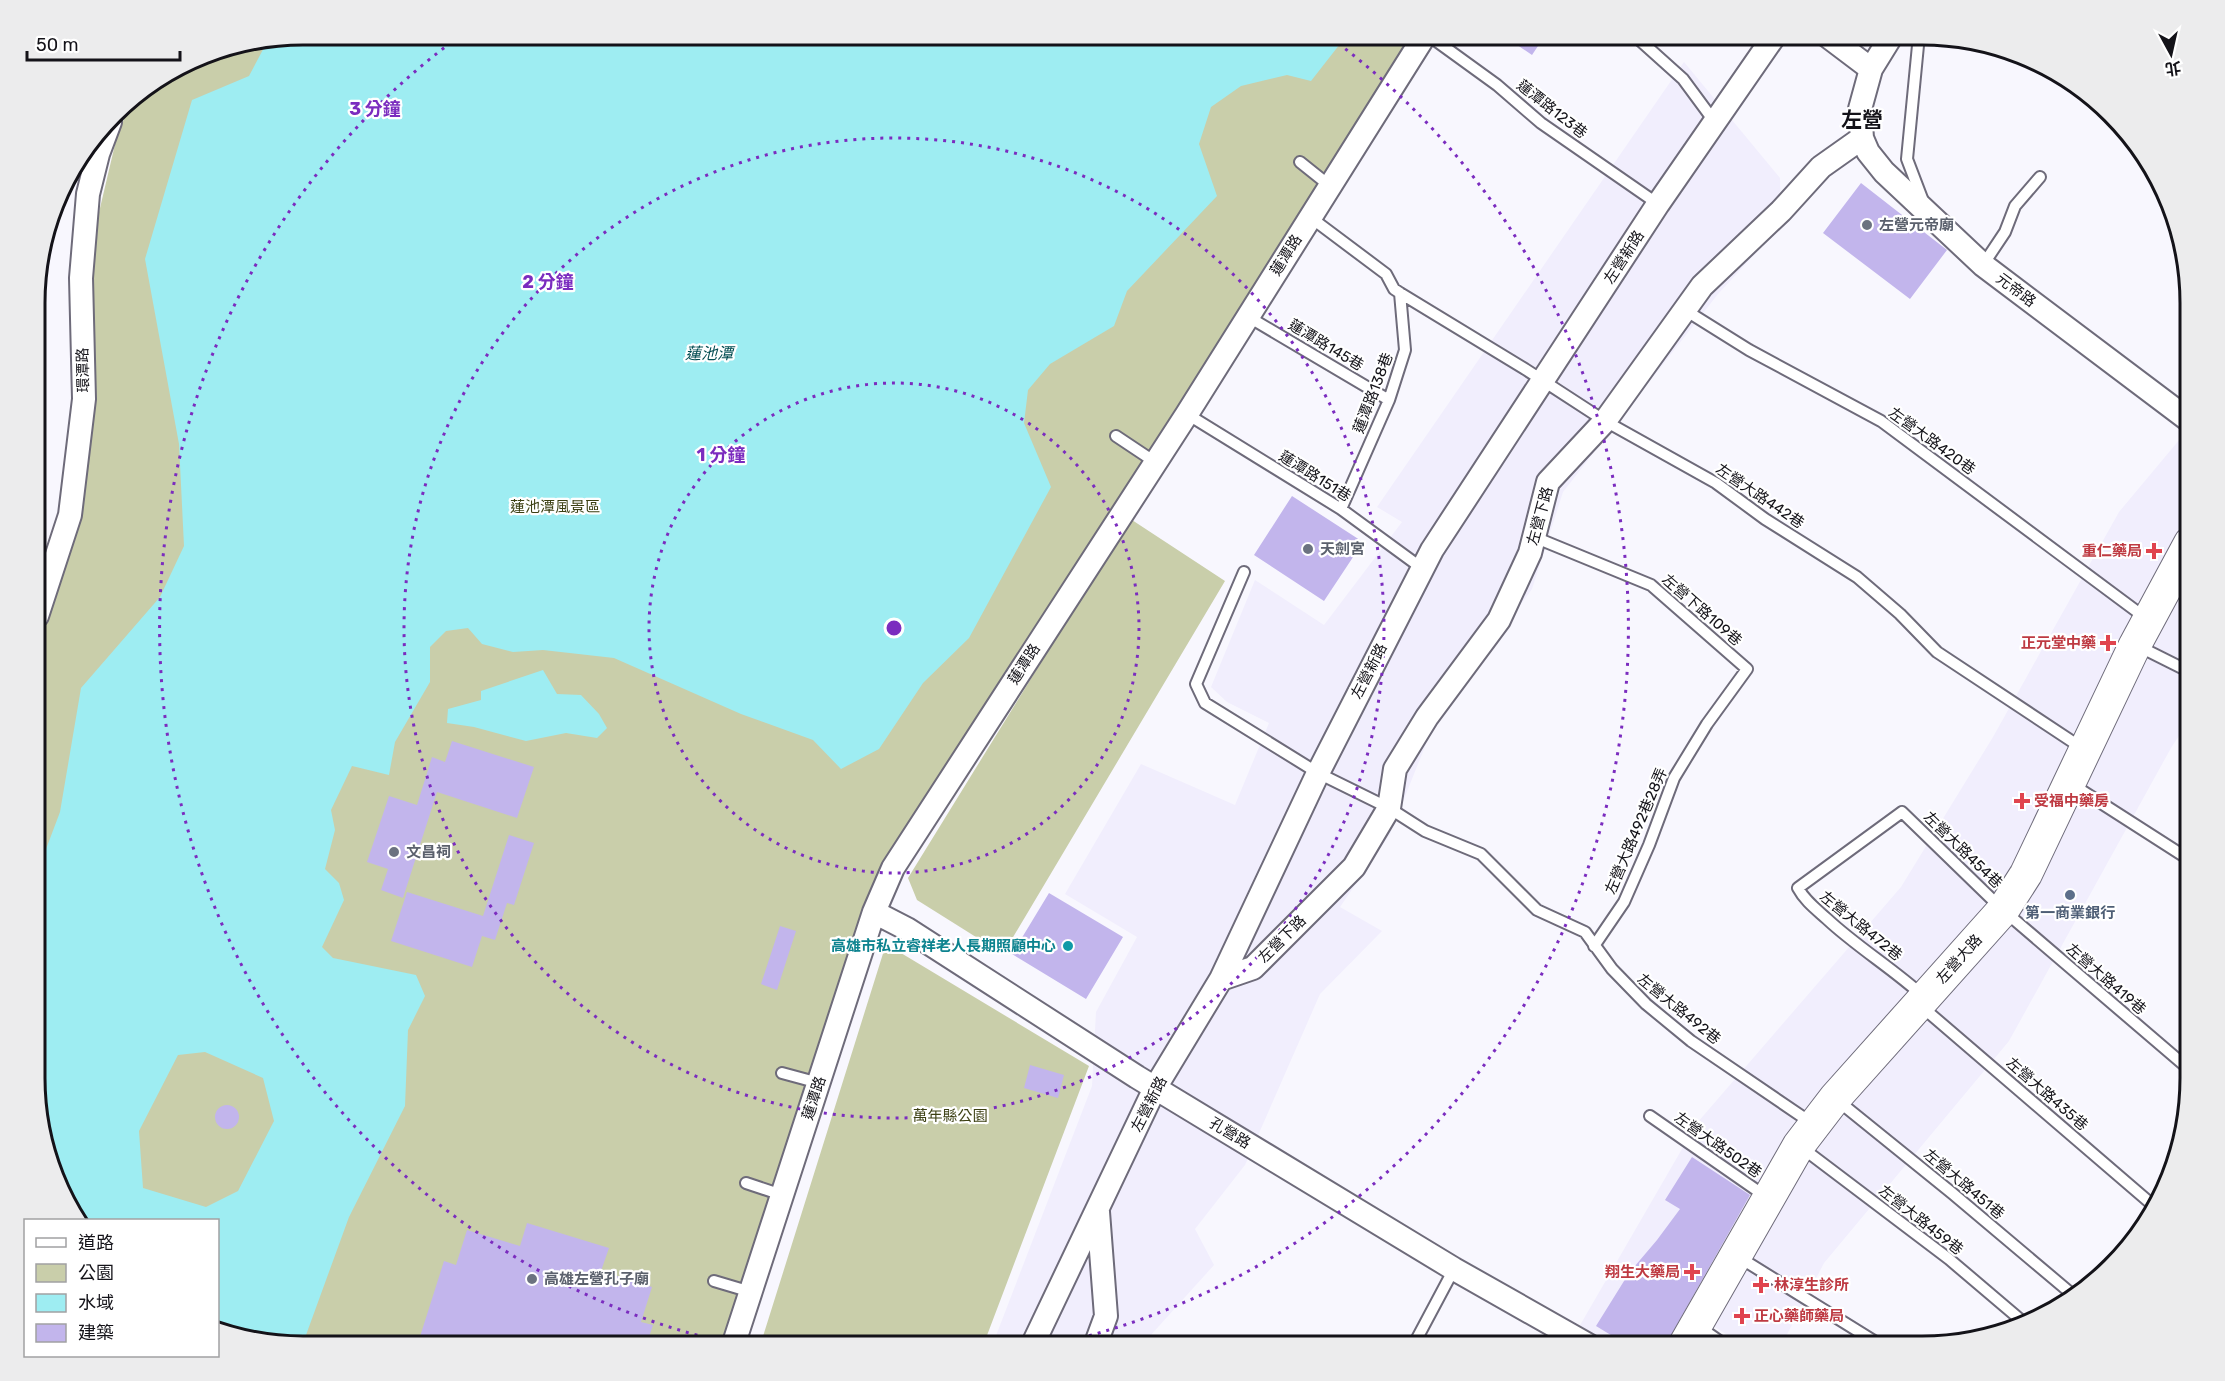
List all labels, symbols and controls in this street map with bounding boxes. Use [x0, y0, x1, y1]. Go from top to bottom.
scale bar [27, 24, 180, 62]
north arrow [2141, 24, 2201, 84]
text: 50 m [36, 34, 79, 56]
text: 北 [2164, 58, 2182, 79]
street label: 蓮潭路123巷 [1513, 76, 1591, 142]
text: 3 分鐘 [349, 98, 401, 120]
district label: 左營 [1841, 107, 1883, 132]
place label: 左營元帝廟 [1879, 216, 1954, 234]
marker: 左營元帝廟 [1860, 218, 1874, 232]
street label: 左營新路 [1600, 227, 1648, 287]
street label: 蓮潭路 [1266, 231, 1306, 279]
street label: 元帝路 [1993, 269, 2039, 311]
text: 2 分鐘 [522, 271, 574, 293]
street label: 蓮潭路145巷 [1285, 315, 1367, 375]
water label: 蓮池潭 [685, 344, 736, 363]
street label: 環潭路 [74, 347, 92, 393]
street label: 蓮潭路138巷 [1349, 350, 1397, 436]
street label: 左營大路420巷 [1885, 404, 1979, 478]
text: 1 分鐘 [697, 444, 745, 466]
street label: 蓮潭路151巷 [1276, 447, 1354, 505]
street label: 左營大路442巷 [1713, 460, 1807, 532]
street label: 左營下路 [1524, 485, 1556, 547]
park label: 蓮池潭風景區 [510, 498, 600, 516]
place label: 天劍宮 [1320, 540, 1365, 558]
marker: 天劍宮 [1301, 542, 1315, 556]
place label: 重仁藥局 [2082, 542, 2142, 560]
marker: 重仁藥局 [2147, 544, 2161, 558]
street label: 左營下路109巷 [1658, 570, 1746, 650]
centre of rings [884, 618, 904, 638]
place label: 正元堂中藥 [2021, 634, 2096, 652]
marker: 正元堂中藥 [2101, 636, 2115, 650]
street label: 蓮潭路 [1004, 640, 1044, 688]
street label: 左營新路 [1347, 640, 1391, 702]
street label: 左營大路492巷28弄 [1601, 765, 1671, 897]
place label: 受福中藥房 [2034, 792, 2109, 810]
marker: 受福中藥房 [2015, 794, 2029, 808]
street label: 左營大路454巷 [1920, 808, 2006, 892]
place label: 文昌祠 [406, 843, 451, 861]
marker: 文昌祠 [387, 845, 401, 859]
street label: 左營大路472巷 [1816, 887, 1906, 965]
marker: 第一商業銀行 [2063, 888, 2077, 902]
place label: 第一商業銀行 [2025, 904, 2115, 922]
street label: 左營下路 [1254, 911, 1310, 967]
street label: 左營大路 [1932, 931, 1986, 987]
place label: 高雄市私立睿祥老人長期照顧中心 [831, 937, 1056, 955]
marker: 高雄市私立睿祥老人長期照顧中心 [1061, 939, 1075, 953]
street label: 左營大路419巷 [2063, 940, 2149, 1018]
street label: 左營大路492巷 [1634, 970, 1724, 1048]
street label: 左營大路435巷 [2003, 1054, 2091, 1134]
street label: 左營新路 [1127, 1073, 1171, 1135]
street label: 蓮潭路 [798, 1074, 830, 1122]
park label: 萬年縣公園 [912, 1107, 988, 1125]
street label: 左營大路502巷 [1671, 1108, 1765, 1182]
street label: 孔營路 [1206, 1114, 1254, 1152]
street label: 左營大路451巷 [1920, 1145, 2008, 1223]
street label: 左營大路459巷 [1875, 1181, 1967, 1259]
legend [24, 1219, 219, 1357]
text: 道路 [78, 1232, 114, 1254]
text: 公園 [78, 1262, 114, 1284]
place label: 翔生大藥局 [1605, 1263, 1680, 1281]
marker: 翔生大藥局 [1685, 1265, 1699, 1279]
place label: 高雄左營孔子廟 [544, 1270, 649, 1288]
marker: 高雄左營孔子廟 [525, 1272, 539, 1286]
marker: 林淳生診所 [1752, 1276, 1770, 1294]
place label: 林淳生診所 [1774, 1276, 1849, 1294]
text: 水域 [78, 1292, 114, 1314]
place label: 正心藥師藥局 [1754, 1307, 1844, 1325]
marker: 正心藥師藥局 [1735, 1309, 1749, 1323]
text: 建築 [78, 1322, 114, 1344]

